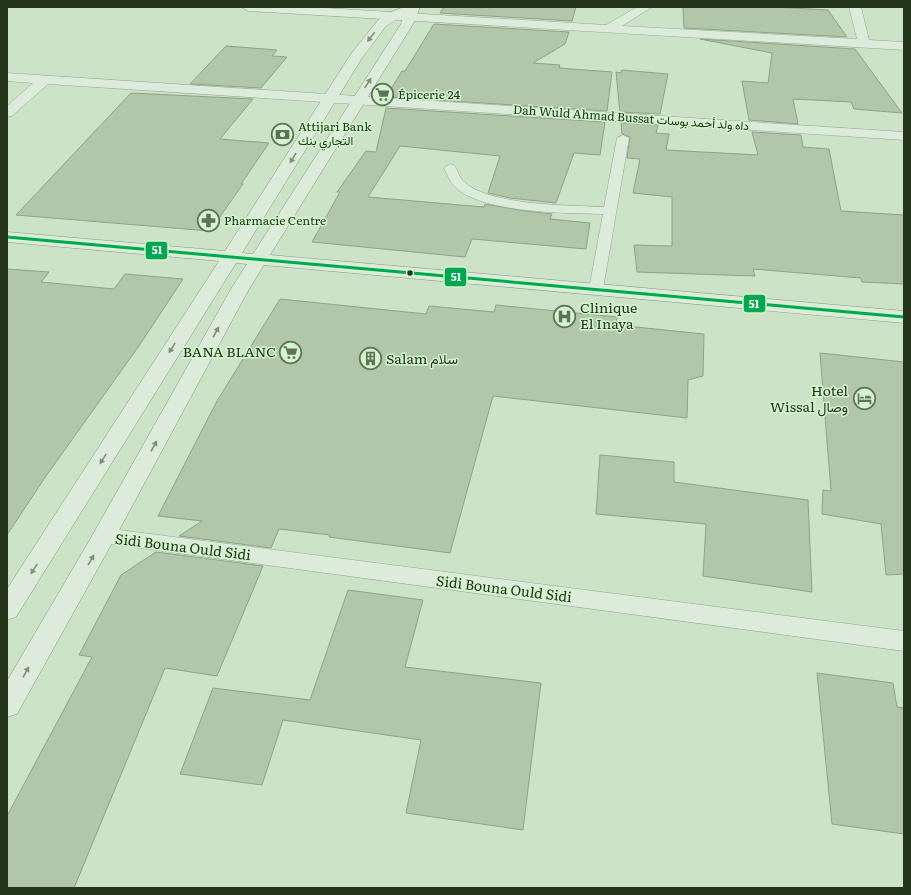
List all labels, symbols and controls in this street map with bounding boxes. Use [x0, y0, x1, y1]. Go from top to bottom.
one-way arrow [366, 31, 375, 42]
one-way arrow [364, 78, 372, 88]
supermarket icon: Épicerie 24 [369, 82, 395, 108]
place label: Épicerie 24 [398, 85, 460, 103]
street label: Dah Wuld Ahmad Bussat داه ولد أحمد بوسات [512, 100, 750, 134]
place label: Attijari Bank التجاري بنك [298, 117, 372, 151]
bank icon: Attijari Bank التجاري بنك [269, 121, 295, 147]
one-way arrow [290, 152, 297, 164]
pharmacy icon: Pharmacie Centre [196, 208, 222, 234]
place label: Pharmacie Centre [224, 211, 326, 229]
line badge: 51 [145, 241, 168, 260]
text: 51 [152, 241, 163, 257]
line badge: 51 [444, 267, 467, 287]
unlabelled marker [405, 268, 415, 278]
text: 51 [451, 268, 462, 284]
line badge: 51 [743, 294, 766, 313]
text: 51 [749, 295, 760, 311]
place label: Clinique El Inaya [580, 297, 637, 333]
hospital icon: Clinique El Inaya [552, 303, 578, 329]
one-way arrow [212, 326, 219, 338]
supermarket icon: BANA BLANC [278, 339, 304, 365]
place label: BANA BLANC [183, 341, 276, 361]
one-way arrow [168, 342, 175, 354]
building icon: Salam سلام [358, 346, 384, 372]
place label: Salam سلام [386, 348, 458, 368]
place label: Hotel Wissal وصال [770, 380, 848, 417]
hotel icon: Hotel Wissal وصال [851, 386, 877, 412]
one-way arrow [150, 440, 157, 452]
one-way arrow [100, 453, 107, 465]
street label: Sidi Bouna Ould Sidi [114, 528, 252, 564]
one-way arrow [87, 554, 94, 566]
one-way arrow [30, 564, 38, 574]
street label: Sidi Bouna Ould Sidi [435, 570, 573, 606]
one-way arrow [23, 667, 30, 678]

